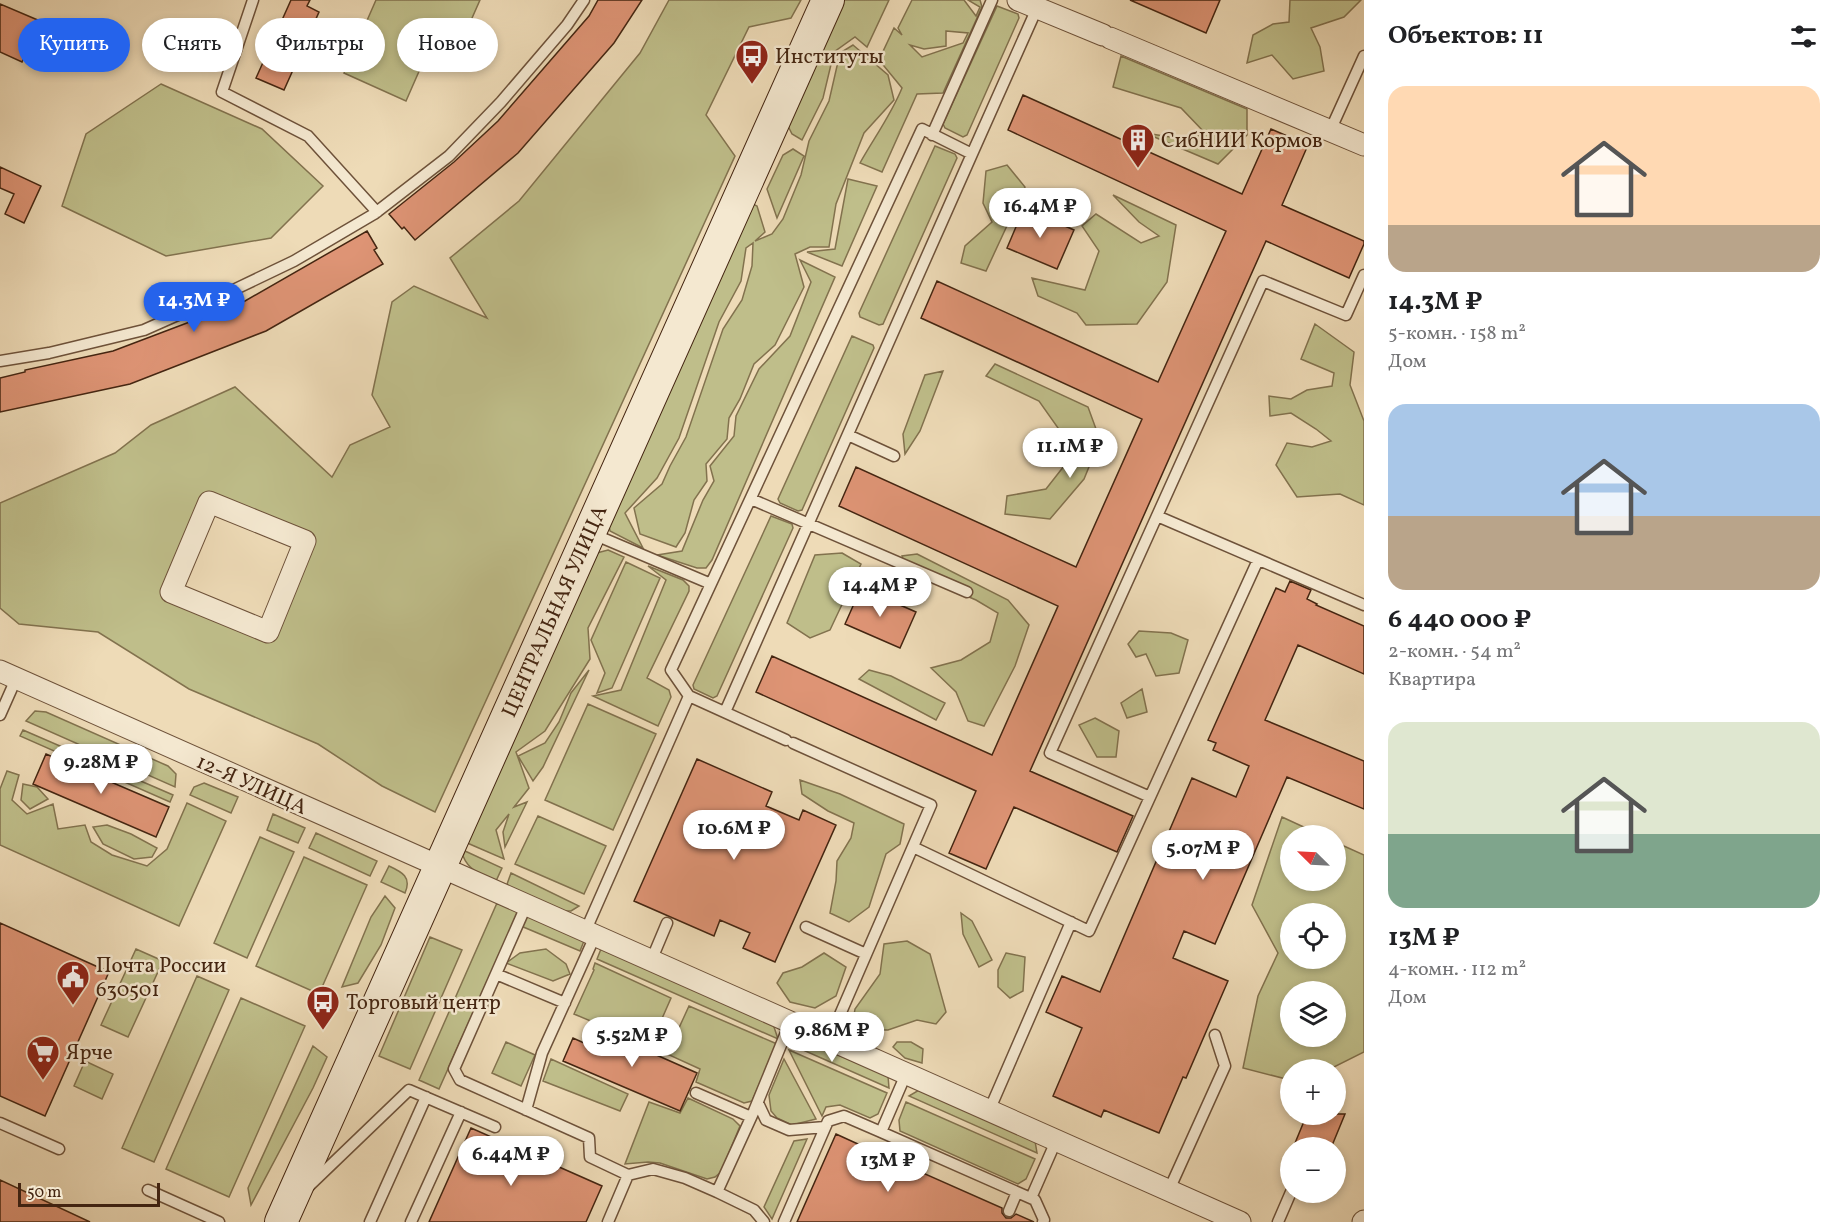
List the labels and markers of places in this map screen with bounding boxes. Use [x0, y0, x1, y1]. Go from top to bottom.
bus stop icon: Институты [734, 38, 770, 85]
place label: Институты [775, 43, 884, 72]
building icon: СибНИИ Кормов [1120, 122, 1156, 169]
place label: СибНИИ Кормов [1161, 127, 1323, 156]
pin: 16.4M ₽ [985, 188, 1095, 239]
pin: 14.3M ₽ [139, 282, 249, 333]
pin: 11.1M ₽ [1015, 428, 1125, 479]
pin: 14.4M ₽ [825, 567, 935, 618]
pin: 9.28M ₽ [46, 744, 156, 795]
pin: 10.6M ₽ [679, 810, 789, 861]
pin: 5.07M ₽ [1148, 830, 1258, 881]
place label: Почта России 630501 [96, 952, 227, 1005]
public building icon: Почта России 630501 [55, 959, 91, 1006]
bus stop icon: Торговый центр [305, 984, 341, 1031]
place label: Торговый центр [346, 989, 501, 1018]
pin: 9.86M ₽ [777, 1012, 887, 1063]
pin: 5.52M ₽ [577, 1017, 687, 1068]
supermarket icon: Ярче [25, 1034, 61, 1081]
place label: Ярче [66, 1039, 113, 1068]
pin: 6.44M ₽ [456, 1136, 566, 1187]
pin: 13M ₽ [846, 1142, 930, 1193]

